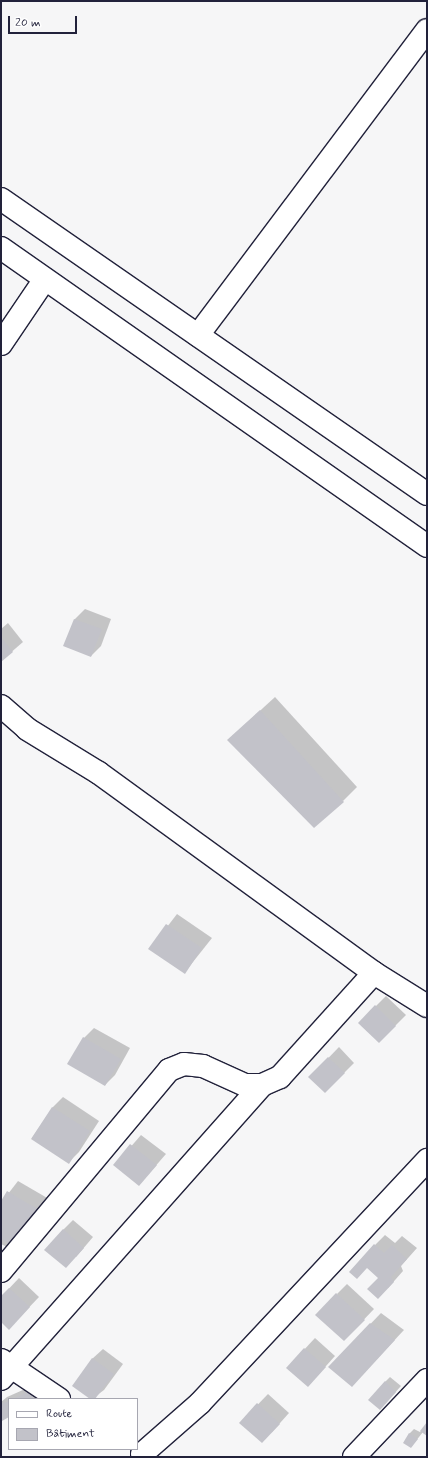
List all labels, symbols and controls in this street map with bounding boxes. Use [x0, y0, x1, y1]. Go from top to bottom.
scale bar [10, 8, 79, 34]
text: 20 m [15, 15, 41, 31]
legend [8, 1398, 138, 1450]
text: Route [46, 1406, 72, 1422]
text: Bâtiment [46, 1426, 95, 1442]

